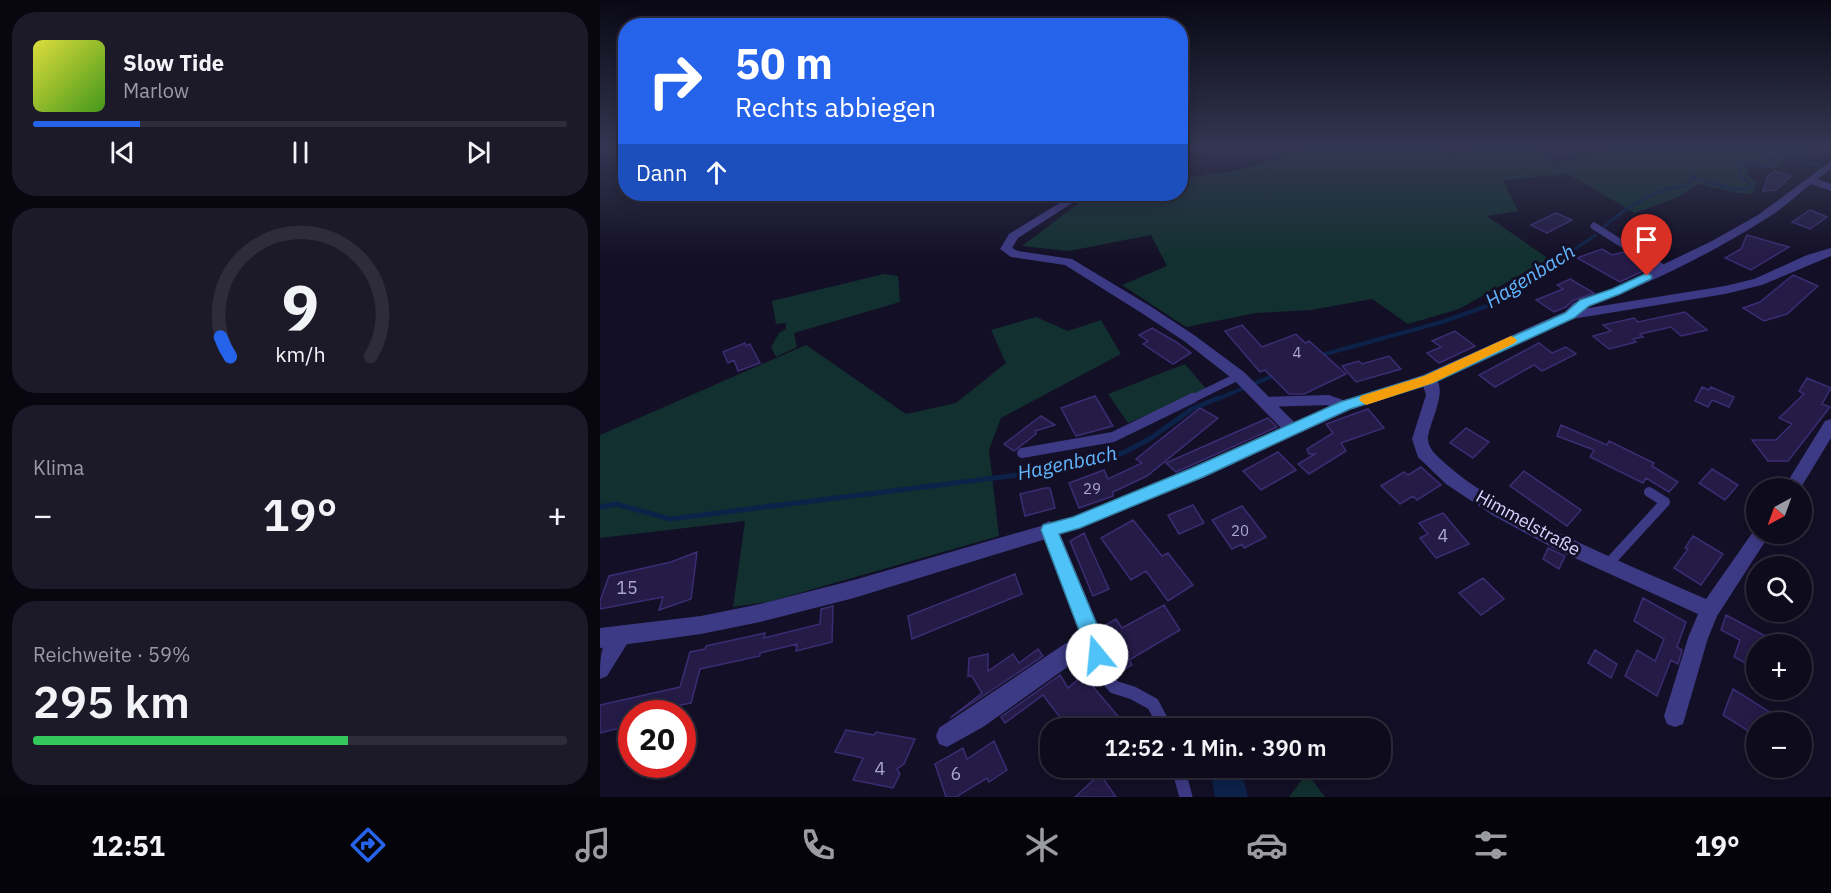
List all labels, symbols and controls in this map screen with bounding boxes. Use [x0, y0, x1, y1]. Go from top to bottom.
text: 50 m [735, 36, 833, 91]
icon: right [636, 42, 714, 120]
text: Slow Tide [123, 48, 224, 77]
text: Marlow [123, 77, 189, 104]
text: Rechts abbiegen [735, 89, 936, 124]
icon: previous [106, 136, 139, 169]
icon: pause [284, 136, 317, 169]
icon: next [462, 136, 495, 169]
icon: ahead [700, 156, 733, 189]
text: Dann [636, 158, 688, 187]
pin [1621, 214, 1672, 276]
icon: arrive [1630, 223, 1663, 256]
water label: Hagenbach [1480, 237, 1580, 314]
text: 9 [281, 268, 319, 349]
text: km/h [275, 341, 325, 369]
house number: 4 [1292, 343, 1302, 362]
water label: Hagenbach [1015, 439, 1119, 486]
text: Klima [33, 454, 84, 481]
north arrow [1746, 478, 1812, 544]
map controls [1746, 478, 1812, 778]
house number: 29 [1083, 479, 1101, 498]
street label: Himmelstraße [1472, 484, 1585, 561]
text: 19° [262, 485, 338, 543]
text: − [33, 493, 53, 536]
text: + [547, 493, 567, 536]
house number: 20 [1231, 521, 1249, 540]
house number: 4 [1438, 524, 1449, 547]
button: search [1746, 556, 1812, 622]
house number: 15 [616, 576, 638, 599]
position arrow [1065, 623, 1129, 687]
button: + [1746, 634, 1812, 700]
text: Reichweite · 59% [33, 641, 190, 668]
text: 295 km [33, 672, 190, 730]
speed limit sign: 20 [618, 700, 696, 778]
button: − [1746, 712, 1812, 778]
text: 12:52 · 1 Min. · 390 m [1104, 733, 1327, 762]
house number: 4 [875, 757, 886, 780]
house number: 6 [951, 762, 961, 785]
icon: directions [347, 824, 389, 866]
icon: music [572, 824, 614, 866]
icon: phone [797, 824, 839, 866]
icon: climate [1021, 824, 1063, 866]
icon: car [1246, 824, 1288, 866]
icon: filters [1470, 824, 1512, 866]
text: 12:51 [91, 828, 165, 863]
text: 19° [1695, 828, 1740, 863]

